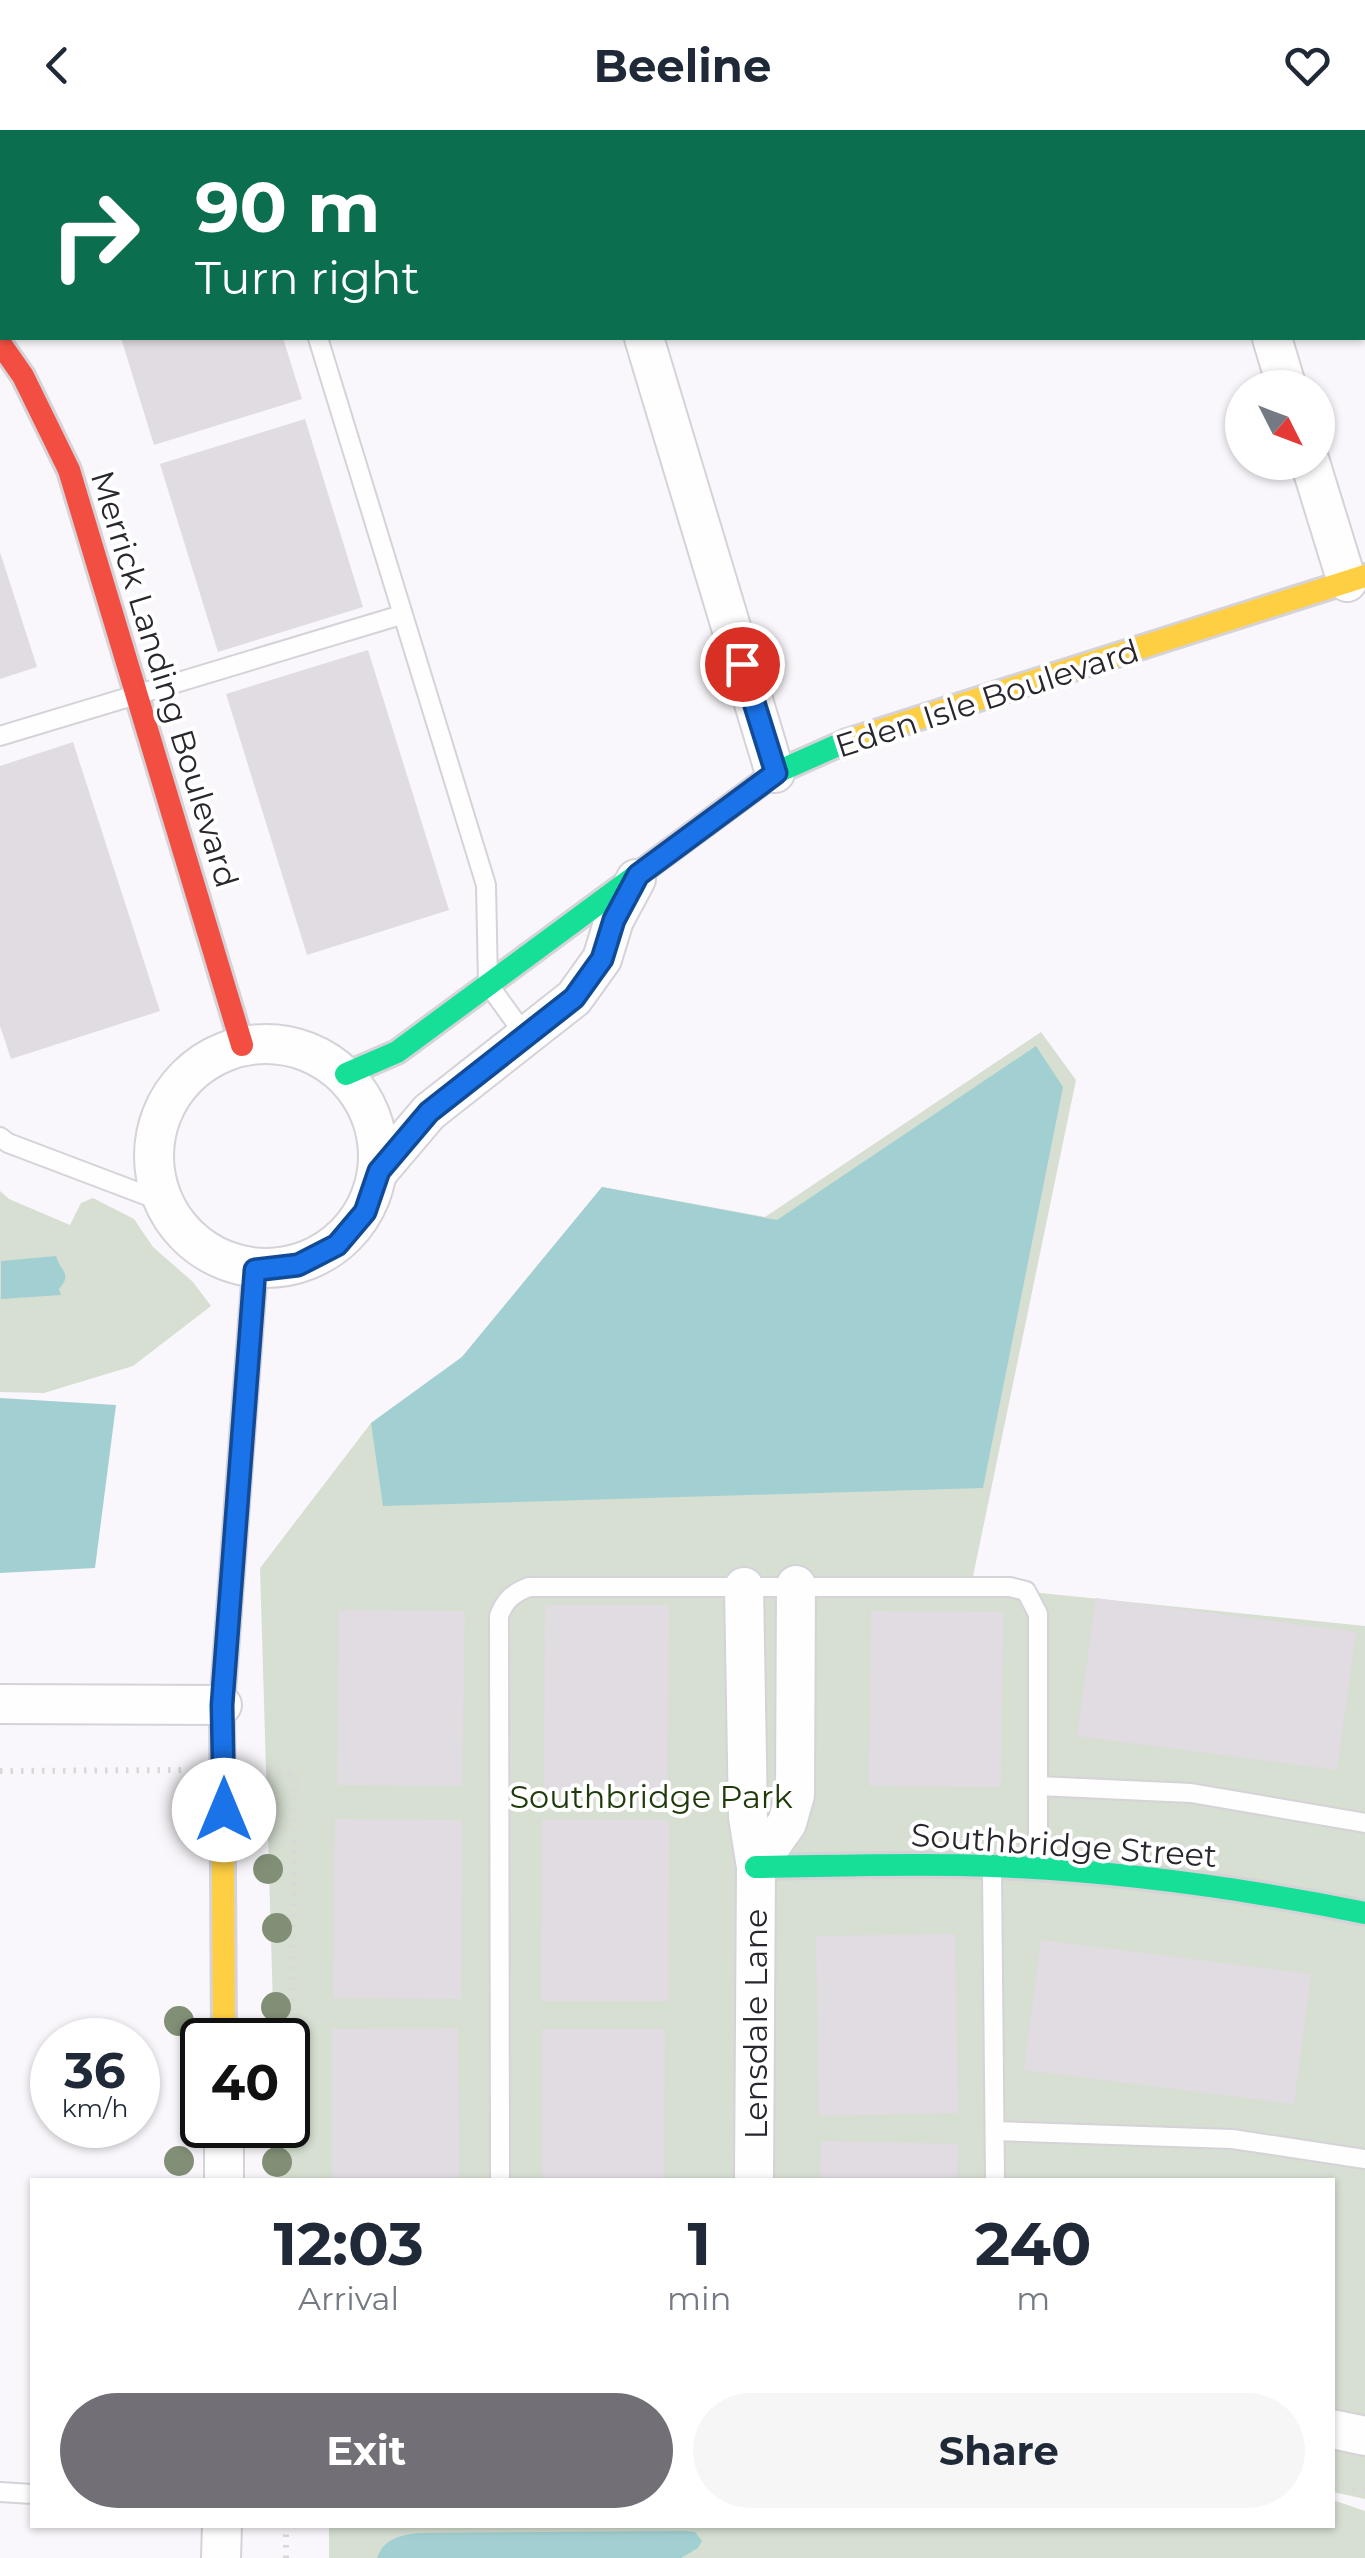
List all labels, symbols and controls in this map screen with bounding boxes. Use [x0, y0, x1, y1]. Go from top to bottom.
icon: back [30, 38, 85, 93]
text: Beeline [594, 38, 771, 93]
icon: heart [1280, 38, 1335, 93]
text: 90 m [195, 164, 380, 250]
icon: right [30, 170, 160, 300]
text: Turn right [195, 250, 420, 305]
north arrow [1225, 370, 1335, 480]
map controls [1225, 370, 1335, 480]
street label: Merrick Landing Boulevard [83, 466, 247, 892]
pin [700, 622, 785, 707]
street label: Eden Isle Boulevard [830, 630, 1144, 766]
icon: arrive [715, 637, 770, 692]
position arrow [172, 1758, 276, 1862]
park label: Southbridge Park [509, 1777, 793, 1816]
street label: Southbridge Street [910, 1815, 1218, 1875]
street label: Lensdale Lane [736, 1909, 775, 2139]
speed limit sign: 40 [180, 2018, 310, 2148]
text: 36 [64, 2040, 126, 2101]
text: km/h [62, 2093, 128, 2123]
text: 12:03 [273, 2207, 424, 2280]
text: 1 [687, 2207, 711, 2280]
text: 240 [975, 2207, 1092, 2280]
text: Arrival [298, 2279, 399, 2318]
text: min [667, 2279, 731, 2318]
text: m [1016, 2279, 1050, 2318]
button: Exit [60, 2393, 673, 2508]
button: Share [693, 2393, 1305, 2508]

